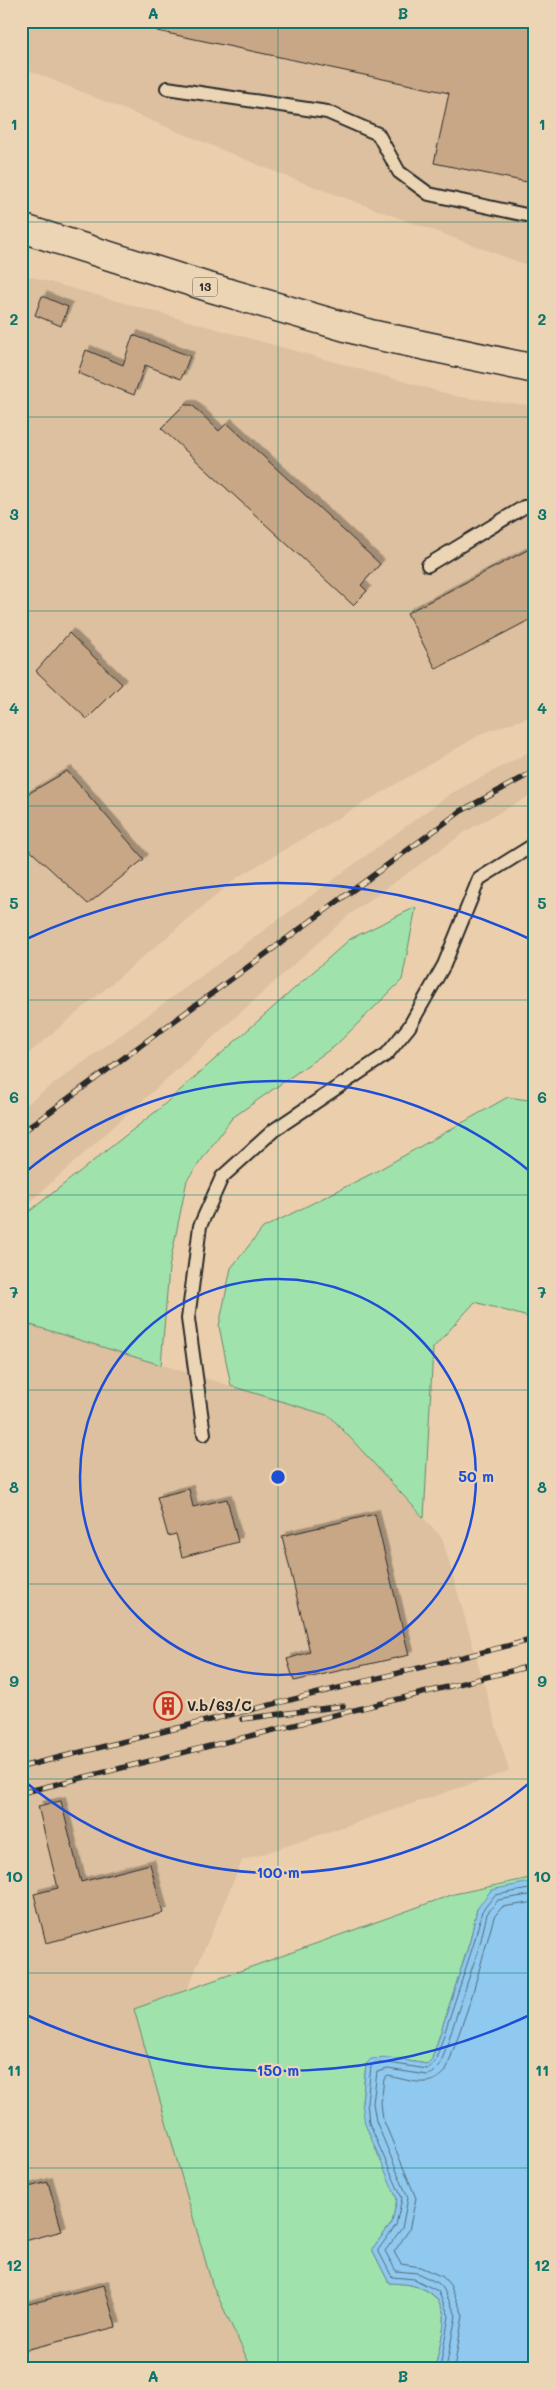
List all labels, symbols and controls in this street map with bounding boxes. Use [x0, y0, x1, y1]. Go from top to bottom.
text: A [147, 2, 159, 23]
text: B [398, 2, 408, 23]
text: 1 [10, 113, 18, 134]
text: 1 [538, 113, 546, 134]
road number: 13 [192, 278, 218, 296]
text: 2 [10, 308, 19, 329]
text: 2 [538, 308, 547, 329]
text: 3 [9, 503, 19, 524]
text: 3 [537, 503, 547, 524]
text: 4 [9, 697, 19, 718]
text: 4 [537, 697, 547, 718]
text: 5 [9, 892, 19, 913]
text: 5 [537, 892, 547, 913]
text: 6 [9, 1086, 19, 1107]
text: 6 [537, 1086, 547, 1107]
text: 7 [10, 1281, 19, 1302]
text: 7 [538, 1281, 547, 1302]
text: 50 m [458, 1466, 494, 1486]
centre of rings [269, 1468, 287, 1486]
text: 8 [9, 1476, 19, 1497]
text: 8 [537, 1476, 547, 1497]
text: 9 [9, 1670, 19, 1691]
text: 9 [537, 1670, 547, 1691]
building icon: V.b/63/C [153, 1691, 183, 1721]
place label: V.b/63/C [187, 1696, 252, 1715]
text: 100 m [256, 1862, 300, 1882]
text: 10 [5, 1865, 23, 1886]
text: 10 [533, 1865, 551, 1886]
text: 11 [7, 2059, 21, 2080]
text: 11 [535, 2059, 549, 2080]
text: 150 m [257, 2060, 299, 2080]
text: 12 [6, 2254, 22, 2275]
text: 12 [534, 2254, 550, 2275]
text: A [147, 2365, 159, 2386]
text: B [398, 2365, 408, 2386]

